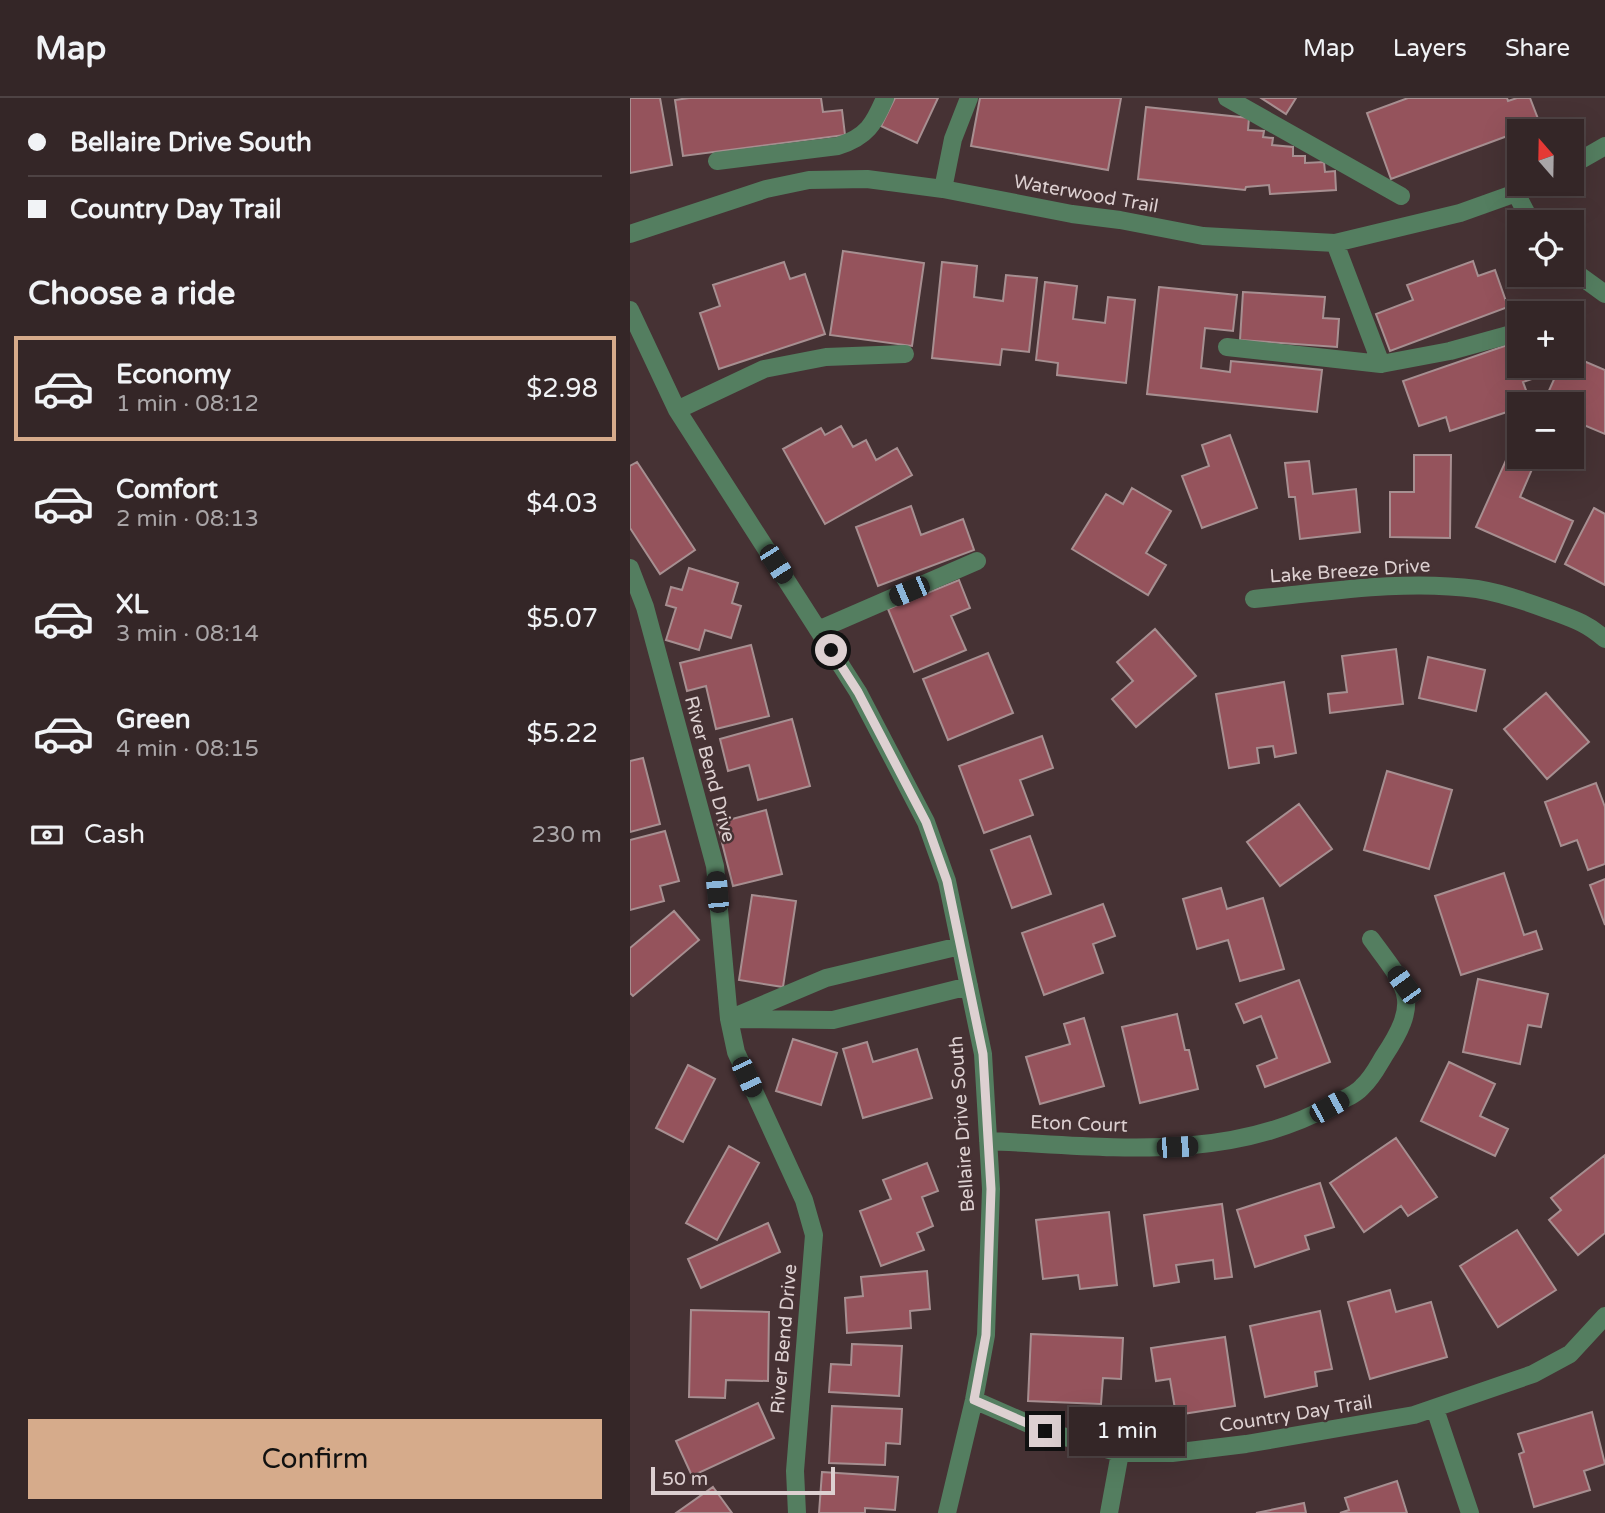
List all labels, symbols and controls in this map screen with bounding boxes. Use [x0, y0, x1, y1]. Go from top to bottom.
text: Map [35, 29, 106, 68]
text: Map [1303, 34, 1355, 63]
text: Layers [1393, 34, 1467, 63]
text: Share [1505, 34, 1570, 63]
north arrow [1507, 119, 1584, 196]
map controls [1507, 119, 1584, 469]
text: Bellaire Drive South [70, 127, 312, 158]
street label: Waterwood Trail [1012, 170, 1160, 218]
text: Country Day Trail [70, 194, 282, 225]
button: locate [1507, 210, 1584, 287]
text: Choose a ride [28, 275, 235, 313]
button: + [1507, 301, 1584, 378]
icon: car [32, 357, 95, 420]
text: Economy [116, 359, 231, 390]
text: $2.98 [526, 373, 598, 404]
text: 1 min · 08:12 [116, 390, 259, 418]
button: − [1507, 392, 1584, 469]
icon: car [32, 472, 95, 535]
text: Comfort [116, 474, 218, 505]
text: $4.03 [526, 488, 598, 519]
text: 2 min · 08:13 [116, 505, 259, 533]
car [756, 541, 797, 587]
street label: Lake Breeze Drive [1269, 554, 1431, 588]
car [886, 573, 933, 609]
icon: car [32, 587, 95, 650]
text: XL [116, 589, 148, 620]
text: $5.07 [526, 603, 598, 634]
text: 3 min · 08:14 [116, 620, 259, 648]
route start [815, 634, 847, 666]
street label: River Bend Drive [680, 694, 740, 844]
icon: car [32, 702, 95, 765]
text: Green [116, 704, 191, 735]
text: $5.22 [526, 718, 598, 749]
text: 4 min · 08:15 [116, 735, 259, 763]
icon: cash [28, 816, 66, 854]
text: Cash [84, 819, 145, 850]
text: 230 m [532, 821, 602, 849]
car [705, 870, 730, 914]
car [1384, 962, 1425, 1008]
street label: Bellaire Drive South [945, 1035, 979, 1213]
car [729, 1054, 766, 1100]
car [1306, 1088, 1353, 1126]
street label: Eton Court [1030, 1111, 1128, 1137]
car [1156, 1135, 1199, 1159]
street label: River Bend Drive [766, 1263, 802, 1415]
street label: Country Day Trail [1218, 1391, 1374, 1437]
callout: 1 min [1070, 1406, 1185, 1456]
route end [1029, 1415, 1061, 1447]
text: 1 min [1096, 1417, 1158, 1445]
button: Confirm [28, 1419, 602, 1499]
scale bar [651, 1464, 835, 1496]
text: 50 m [662, 1468, 708, 1490]

